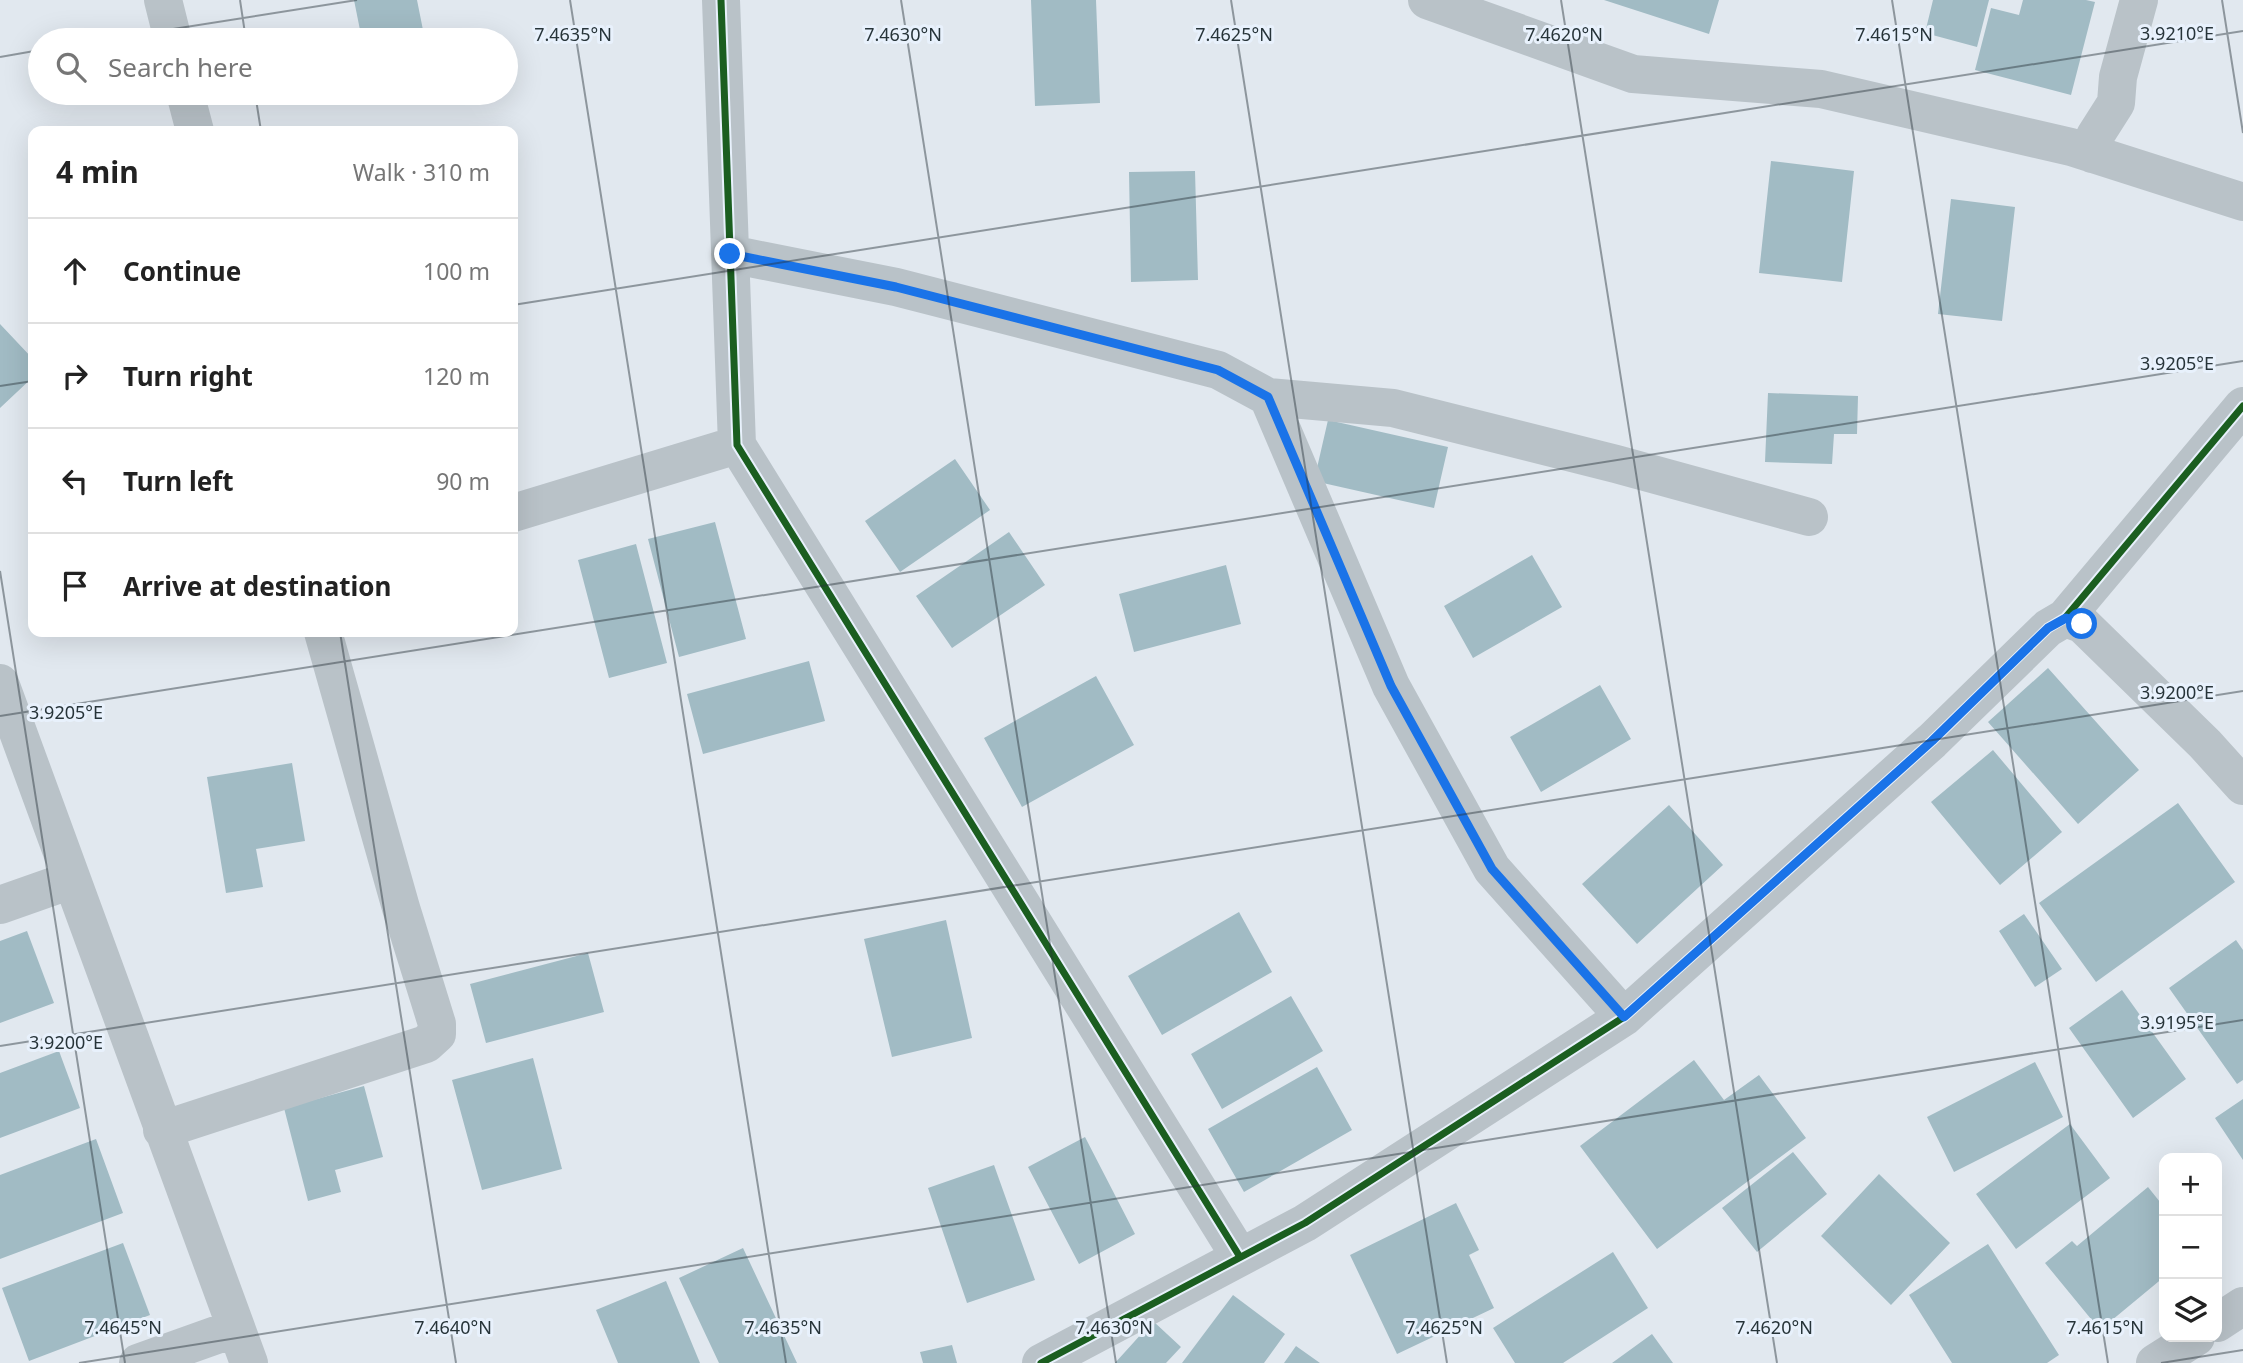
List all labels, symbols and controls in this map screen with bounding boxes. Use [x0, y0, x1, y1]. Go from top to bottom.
text: 3.9210°E [2140, 21, 2214, 45]
text: 7.4635°N [534, 22, 612, 46]
text: 7.4630°N [864, 22, 942, 46]
text: 7.4625°N [1195, 22, 1273, 46]
text: 7.4620°N [1525, 22, 1603, 46]
text: 7.4615°N [1855, 22, 1933, 46]
search box [28, 28, 518, 105]
icon: search [52, 48, 90, 86]
text: Search here [108, 49, 253, 85]
text: 4 min [56, 151, 139, 192]
text: Walk · 310 m [353, 156, 490, 188]
route end [714, 238, 745, 269]
icon: ahead [56, 252, 94, 290]
text: Continue [123, 253, 241, 289]
text: 100 m [423, 255, 490, 287]
text: 3.9205°E [2140, 351, 2214, 375]
icon: right [56, 357, 94, 395]
text: Turn right [123, 358, 253, 394]
text: 120 m [423, 360, 490, 392]
icon: left [56, 462, 94, 500]
text: Turn left [123, 463, 234, 499]
text: 90 m [436, 465, 490, 497]
icon: arrive [56, 567, 94, 605]
text: Arrive at destination [123, 568, 392, 604]
route start [2066, 608, 2097, 639]
text: 3.9200°E [2140, 680, 2214, 704]
text: 3.9205°E [29, 700, 103, 724]
text: 3.9195°E [2140, 1010, 2214, 1034]
text: 3.9200°E [29, 1030, 103, 1054]
map controls [2159, 1153, 2222, 1342]
button: + [2159, 1153, 2222, 1216]
button: − [2159, 1216, 2222, 1279]
button: layers [2159, 1279, 2222, 1342]
text: 7.4645°N [84, 1315, 162, 1339]
text: 7.4640°N [414, 1315, 492, 1339]
text: 7.4635°N [744, 1315, 822, 1339]
text: 7.4630°N [1075, 1315, 1153, 1339]
text: 7.4625°N [1405, 1315, 1483, 1339]
text: 7.4620°N [1735, 1315, 1813, 1339]
text: 7.4615°N [2066, 1315, 2144, 1339]

